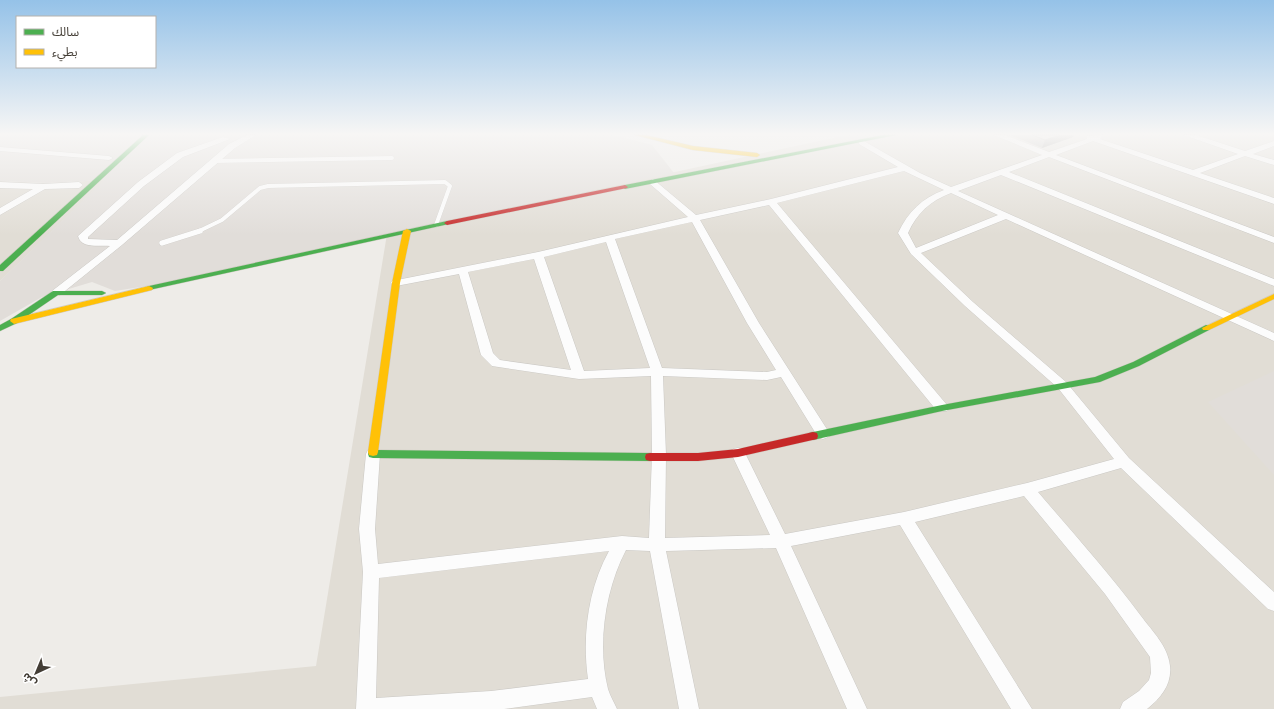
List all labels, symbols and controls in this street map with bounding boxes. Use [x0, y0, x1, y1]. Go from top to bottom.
legend [16, 16, 156, 68]
text: سالك [52, 24, 79, 39]
text: بطيء [52, 44, 78, 62]
north arrow [16, 653, 56, 693]
text: ش [19, 670, 39, 690]

